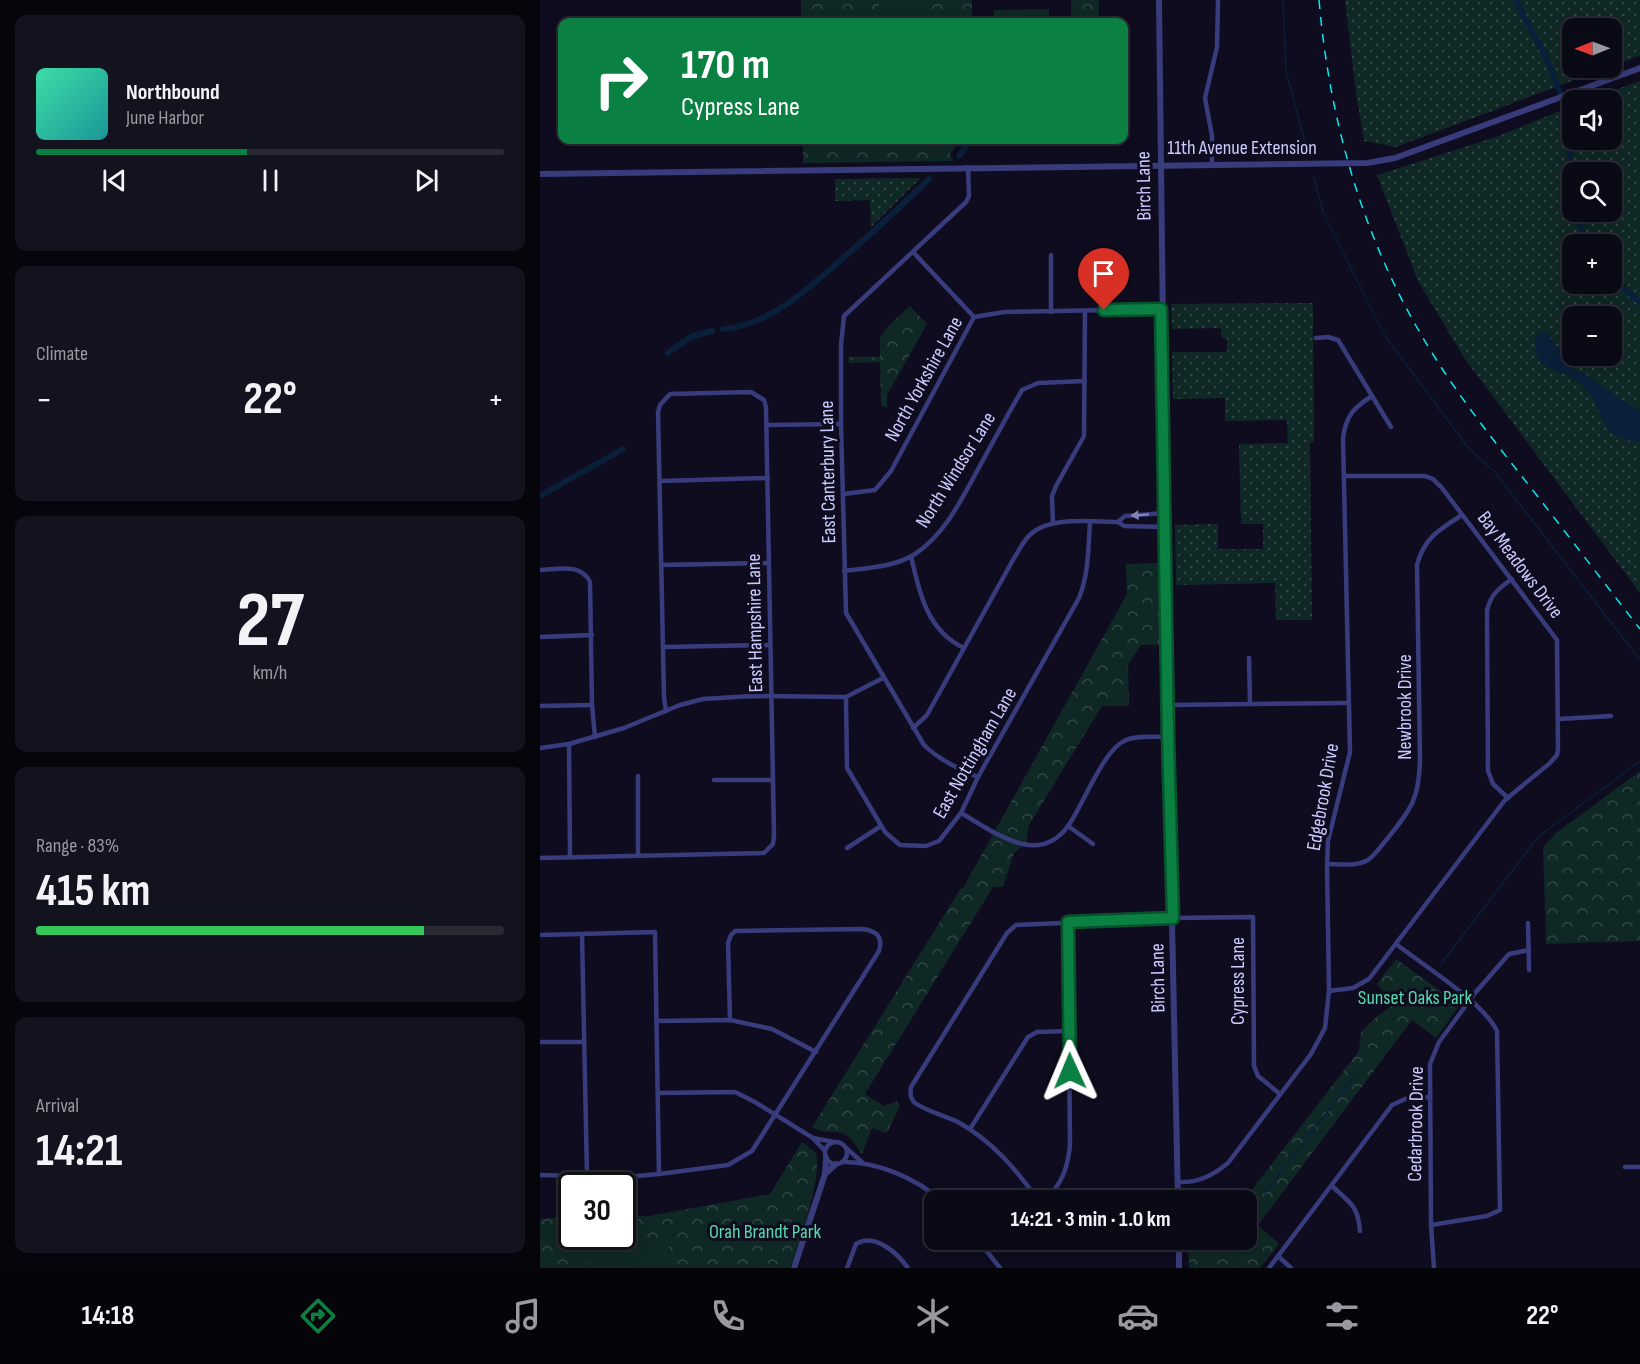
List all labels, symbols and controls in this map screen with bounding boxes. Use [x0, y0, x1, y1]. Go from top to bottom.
north arrow [1562, 18, 1622, 78]
map controls [1562, 18, 1622, 366]
text: 170 m [681, 40, 770, 91]
icon: right [582, 42, 660, 120]
text: Northbound [126, 79, 220, 106]
button: sound [1562, 90, 1622, 150]
text: Cypress Lane [681, 91, 800, 123]
text: June Harbor [126, 106, 204, 130]
street label: 11th Avenue Extension [1167, 136, 1317, 160]
street label: Birch Lane [1131, 151, 1157, 221]
button: search [1562, 162, 1622, 222]
icon: previous [98, 164, 131, 197]
icon: pause [254, 164, 287, 197]
icon: next [410, 164, 443, 197]
button: + [1562, 234, 1622, 294]
pin [1078, 248, 1129, 310]
icon: arrive [1087, 257, 1120, 290]
button: − [1562, 306, 1622, 366]
street label: North Yorkshire Lane [880, 312, 968, 446]
text: Climate [36, 342, 88, 366]
text: 22° [243, 372, 297, 427]
text: − [36, 380, 52, 420]
text: + [488, 380, 504, 420]
street label: East Canterbury Lane [815, 400, 841, 544]
street label: North Windsor Lane [911, 408, 1001, 532]
street label: Bay Meadows Drive [1472, 507, 1568, 623]
one-way arrow [1130, 510, 1149, 519]
street label: East Hampshire Lane [742, 553, 768, 693]
text: 27 [236, 575, 304, 668]
street label: Newbrook Drive [1393, 654, 1417, 760]
text: km/h [253, 661, 287, 685]
street label: East Nottingham Lane [928, 683, 1022, 823]
street label: Edgebrook Drive [1302, 742, 1344, 852]
text: Range · 83% [36, 834, 119, 858]
text: 415 km [36, 864, 150, 919]
street label: Cypress Lane [1226, 937, 1250, 1025]
street label: Birch Lane [1145, 943, 1171, 1013]
park label: Sunset Oaks Park [1358, 986, 1472, 1010]
position arrow [1038, 1039, 1102, 1103]
street label: Cedarbrook Drive [1403, 1066, 1429, 1182]
text: Arrival [36, 1094, 79, 1118]
text: 14:21 [36, 1124, 122, 1179]
speed limit sign: 30 [558, 1172, 636, 1250]
text: 14:21 · 3 min · 1.0 km [1010, 1206, 1171, 1233]
park label: Orah Brandt Park [709, 1220, 821, 1244]
icon: directions [297, 1295, 339, 1337]
icon: music [502, 1295, 544, 1337]
icon: phone [707, 1295, 749, 1337]
icon: climate [912, 1295, 954, 1337]
icon: car [1117, 1295, 1159, 1337]
icon: filters [1321, 1295, 1363, 1337]
text: 14:18 [81, 1300, 134, 1332]
text: 22° [1526, 1300, 1558, 1332]

